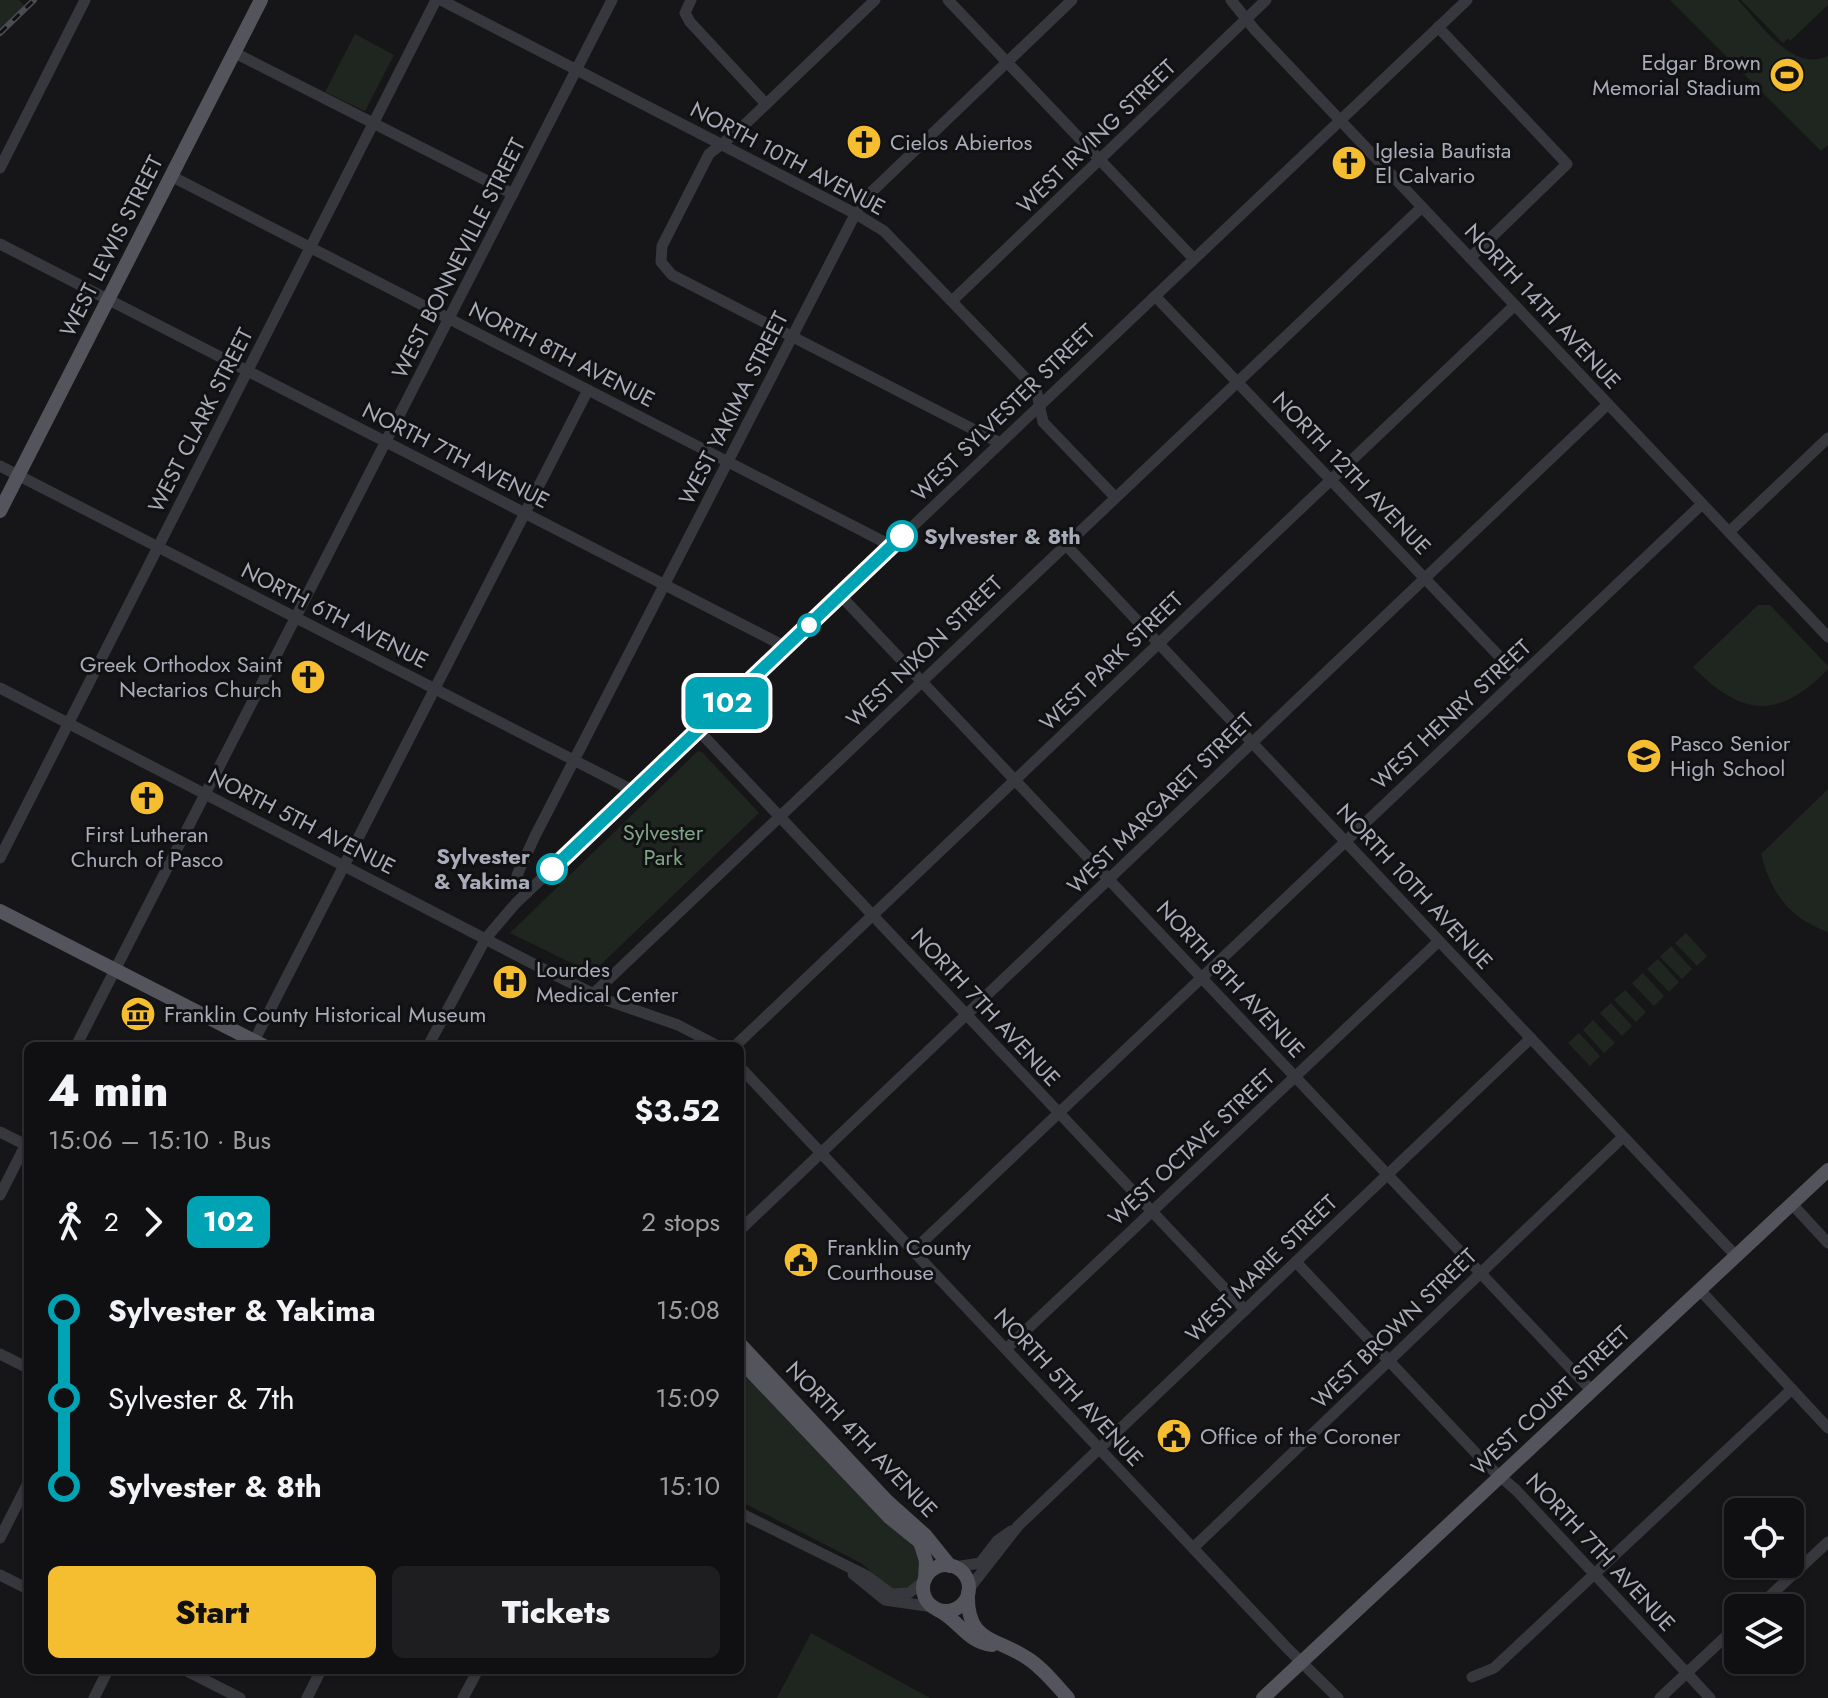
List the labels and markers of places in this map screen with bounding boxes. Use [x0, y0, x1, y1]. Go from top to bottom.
place label: Edgar Brown Memorial Stadium [1592, 46, 1761, 103]
sports icon: Edgar Brown Memorial Stadium [1768, 56, 1806, 94]
church icon: Cielos Abiertos [845, 123, 883, 161]
place label: Cielos Abiertos [890, 126, 1033, 158]
place label: Iglesia Bautista El Calvario [1375, 134, 1511, 191]
church icon: Iglesia Bautista El Calvario [1330, 144, 1368, 182]
place label: Sylvester & 8th [924, 520, 1081, 552]
marker: Sylvester & 8th [887, 521, 917, 551]
unlabelled marker [798, 614, 820, 636]
place label: Greek Orthodox Saint Nectarios Church [80, 648, 283, 705]
church icon: Greek Orthodox Saint Nectarios Church [289, 658, 327, 696]
place label: Pasco Senior High School [1670, 727, 1791, 784]
school or university icon: Pasco Senior High School [1625, 737, 1663, 775]
church icon: First Lutheran Church of Pasco [128, 779, 166, 817]
place label: First Lutheran Church of Pasco [71, 818, 223, 875]
place label: Sylvester & Yakima [434, 840, 530, 897]
marker: Sylvester & Yakima [537, 854, 567, 884]
place label: Lourdes Medical Center [536, 953, 679, 1010]
hospital icon: Lourdes Medical Center [491, 963, 529, 1001]
museum icon: Franklin County Historical Museum [119, 995, 157, 1033]
place label: Franklin County Historical Museum [164, 998, 487, 1030]
place label: Franklin County Courthouse [827, 1231, 971, 1288]
public building icon: Franklin County Courthouse [782, 1241, 820, 1279]
public building icon: Office of the Coroner [1155, 1417, 1193, 1455]
place label: Office of the Coroner [1200, 1420, 1401, 1452]

